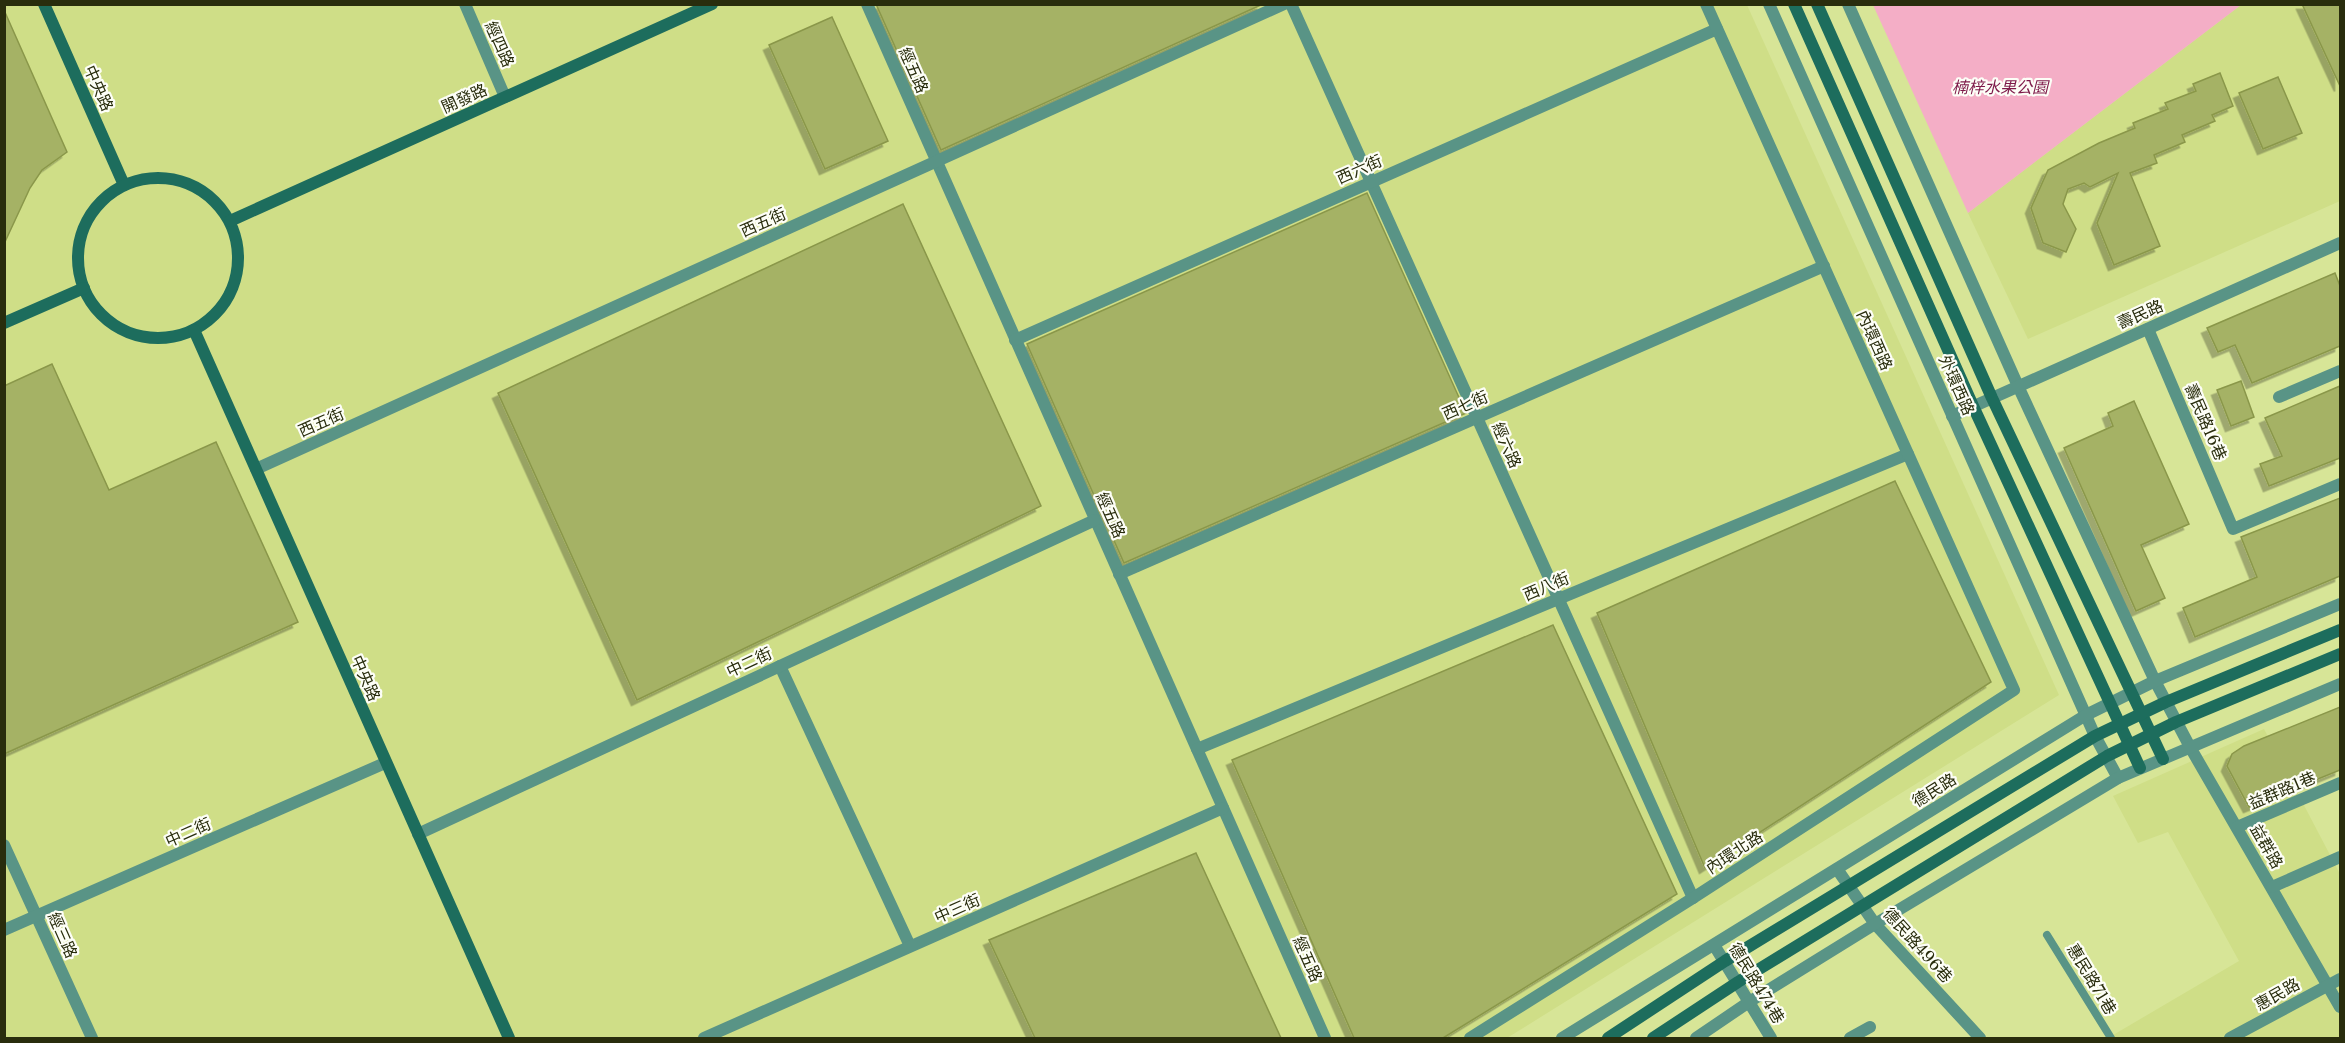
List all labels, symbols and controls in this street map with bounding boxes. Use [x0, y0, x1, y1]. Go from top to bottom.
street label: 經四路 [481, 18, 519, 70]
street label: 經五路 [895, 44, 933, 96]
street label: 中央路 [80, 62, 118, 114]
park label: 楠梓水果公園 [1952, 77, 2050, 97]
street label: 開發路 [438, 79, 490, 117]
street label: 西六街 [1333, 150, 1385, 188]
street label: 西五街 [737, 203, 789, 241]
street label: 壽民路 [2114, 295, 2166, 333]
street label: 內環西路 [1853, 307, 1897, 373]
street label: 外環西路 [1935, 352, 1979, 418]
street label: 壽民路16巷 [2181, 381, 2231, 463]
street label: 西七街 [1439, 386, 1491, 424]
street label: 西五街 [295, 403, 347, 441]
street label: 經六路 [1488, 419, 1526, 471]
street label: 經五路 [1092, 489, 1130, 541]
street label: 西八街 [1520, 567, 1572, 605]
street label: 中二街 [723, 643, 775, 681]
street label: 中央路 [347, 652, 385, 704]
street label: 益群路1巷 [2245, 767, 2319, 813]
street label: 德民路 [1908, 769, 1960, 811]
street label: 中二街 [162, 813, 214, 851]
street label: 益群路 [2246, 820, 2288, 872]
street label: 內環北路 [1702, 826, 1766, 878]
street label: 中三街 [931, 889, 983, 927]
street label: 德民路496巷 [1879, 903, 1957, 987]
street label: 經三路 [44, 909, 82, 961]
street label: 經五路 [1289, 933, 1327, 985]
street label: 德民路474巷 [1725, 939, 1789, 1027]
street label: 惠民路71巷 [2063, 940, 2121, 1018]
street label: 惠民路 [2251, 974, 2303, 1014]

